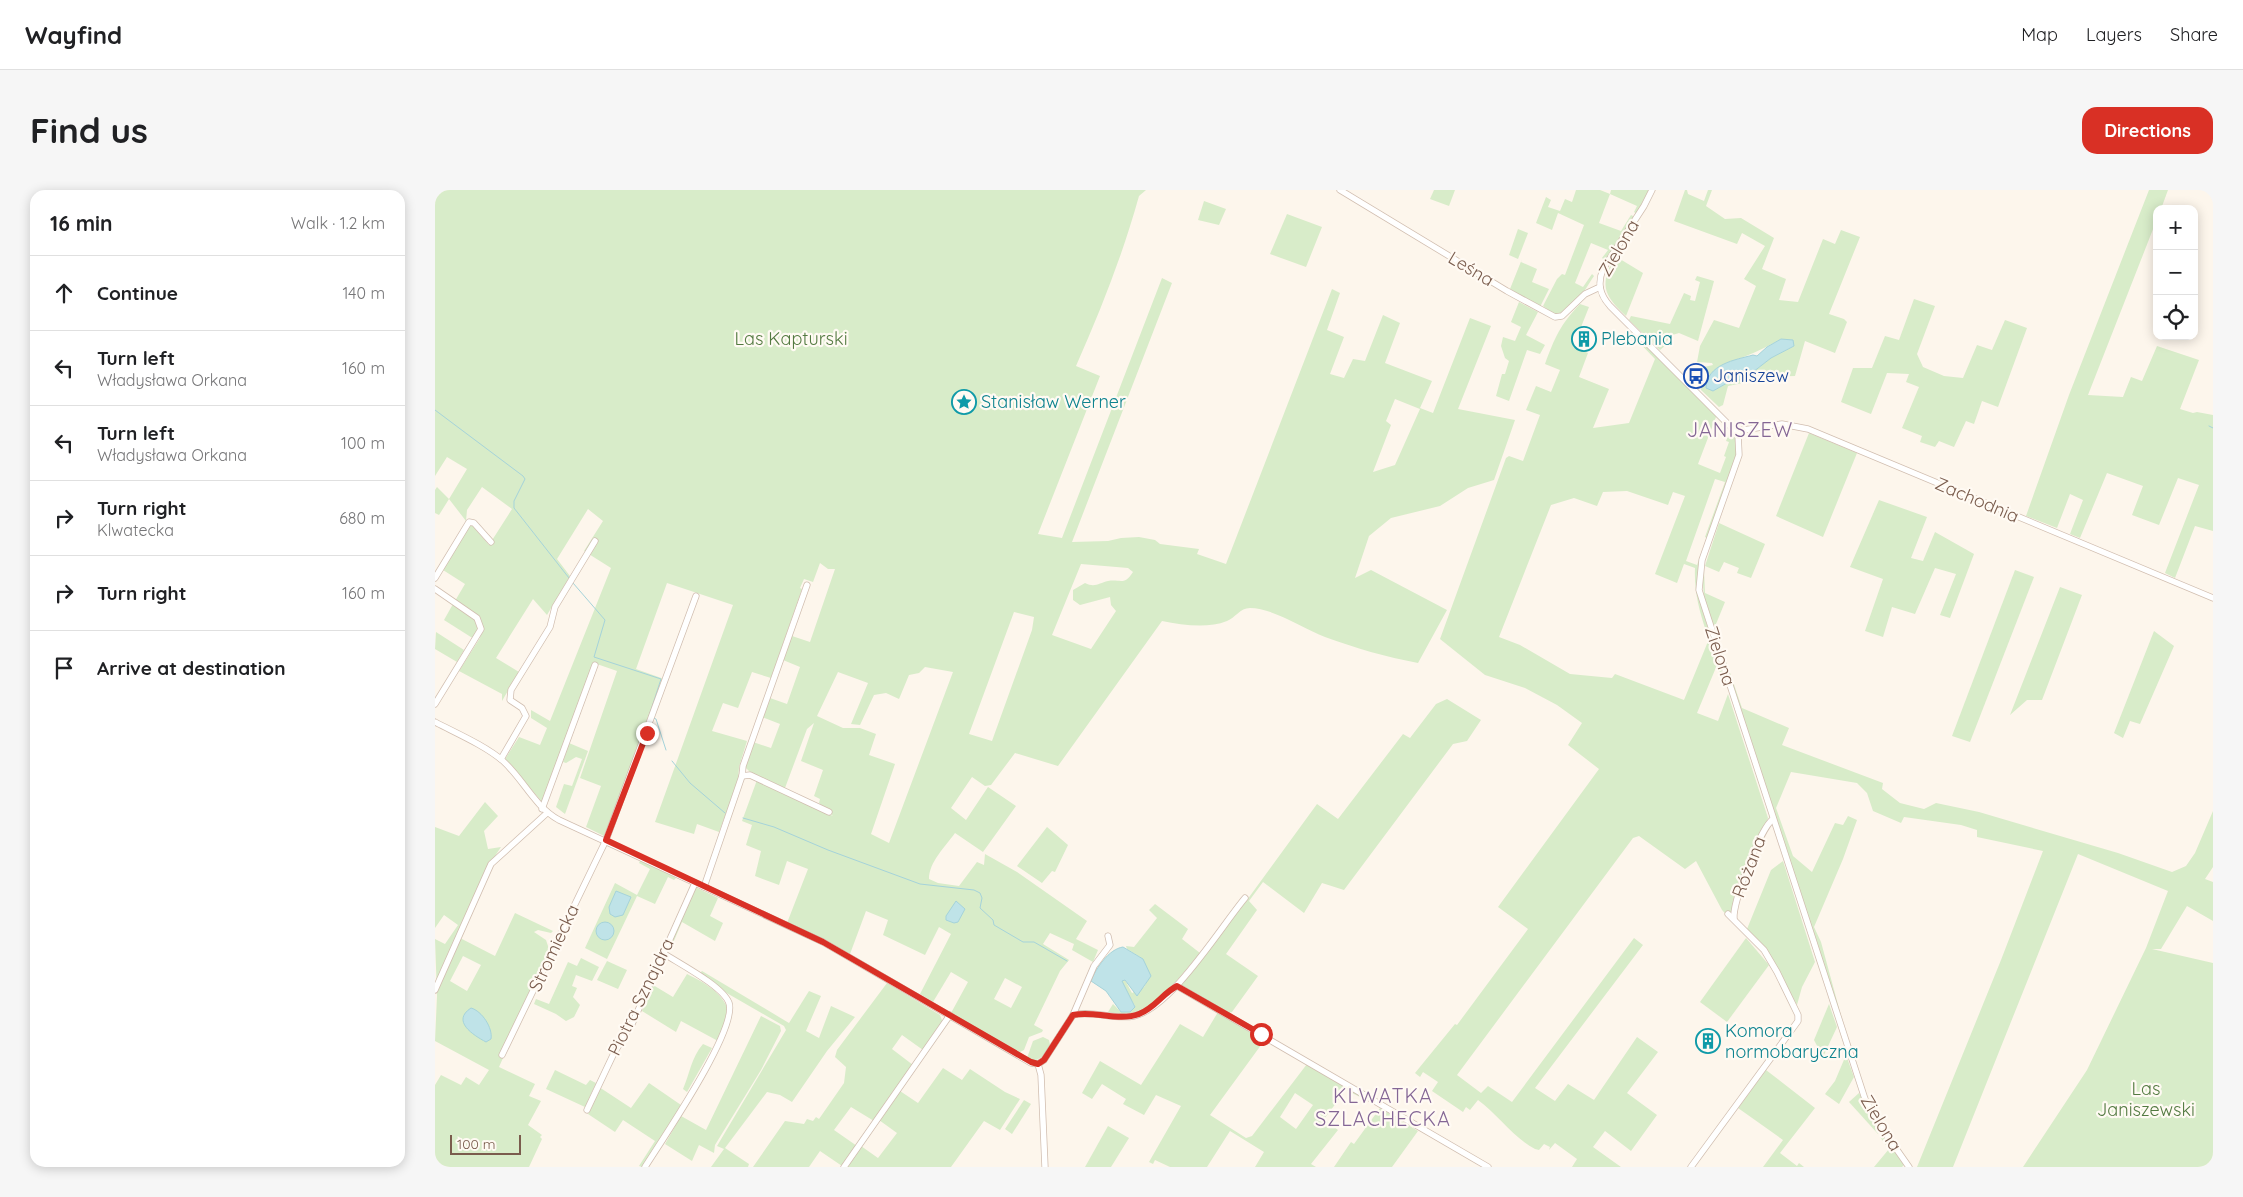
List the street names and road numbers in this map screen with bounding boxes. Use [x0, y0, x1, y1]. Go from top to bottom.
street label: Zielona [1593, 215, 1644, 280]
street label: Leśna [1444, 246, 1498, 291]
street label: Zachodnia [1932, 472, 2023, 528]
street label: Zielona [1700, 623, 1741, 689]
street label: Różana [1726, 833, 1771, 901]
street label: Stromiecka [523, 900, 584, 995]
street label: Piotra Sznajdra [602, 934, 679, 1059]
street label: Zielona [1856, 1090, 1907, 1155]

